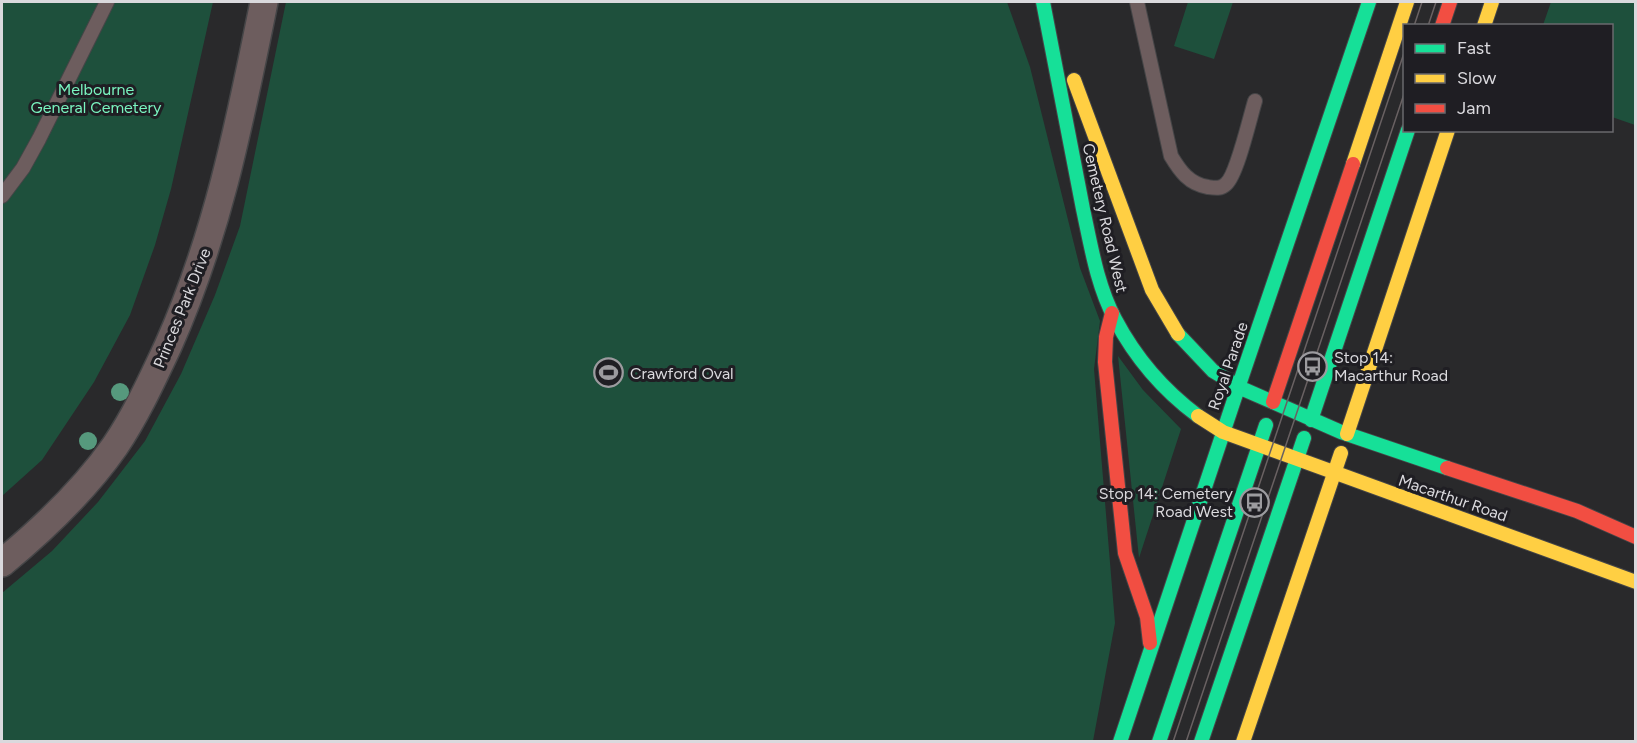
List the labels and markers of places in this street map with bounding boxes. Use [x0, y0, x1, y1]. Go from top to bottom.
place label: Stop 14: Macarthur Road [1334, 348, 1448, 385]
bus stop icon: Stop 14: Macarthur Road [1297, 350, 1329, 382]
sports icon: Crawford Oval [593, 357, 625, 389]
place label: Crawford Oval [630, 364, 734, 383]
place label: Stop 14: Cemetery Road West [1099, 484, 1234, 521]
bus stop icon: Stop 14: Cemetery Road West [1238, 486, 1270, 518]

